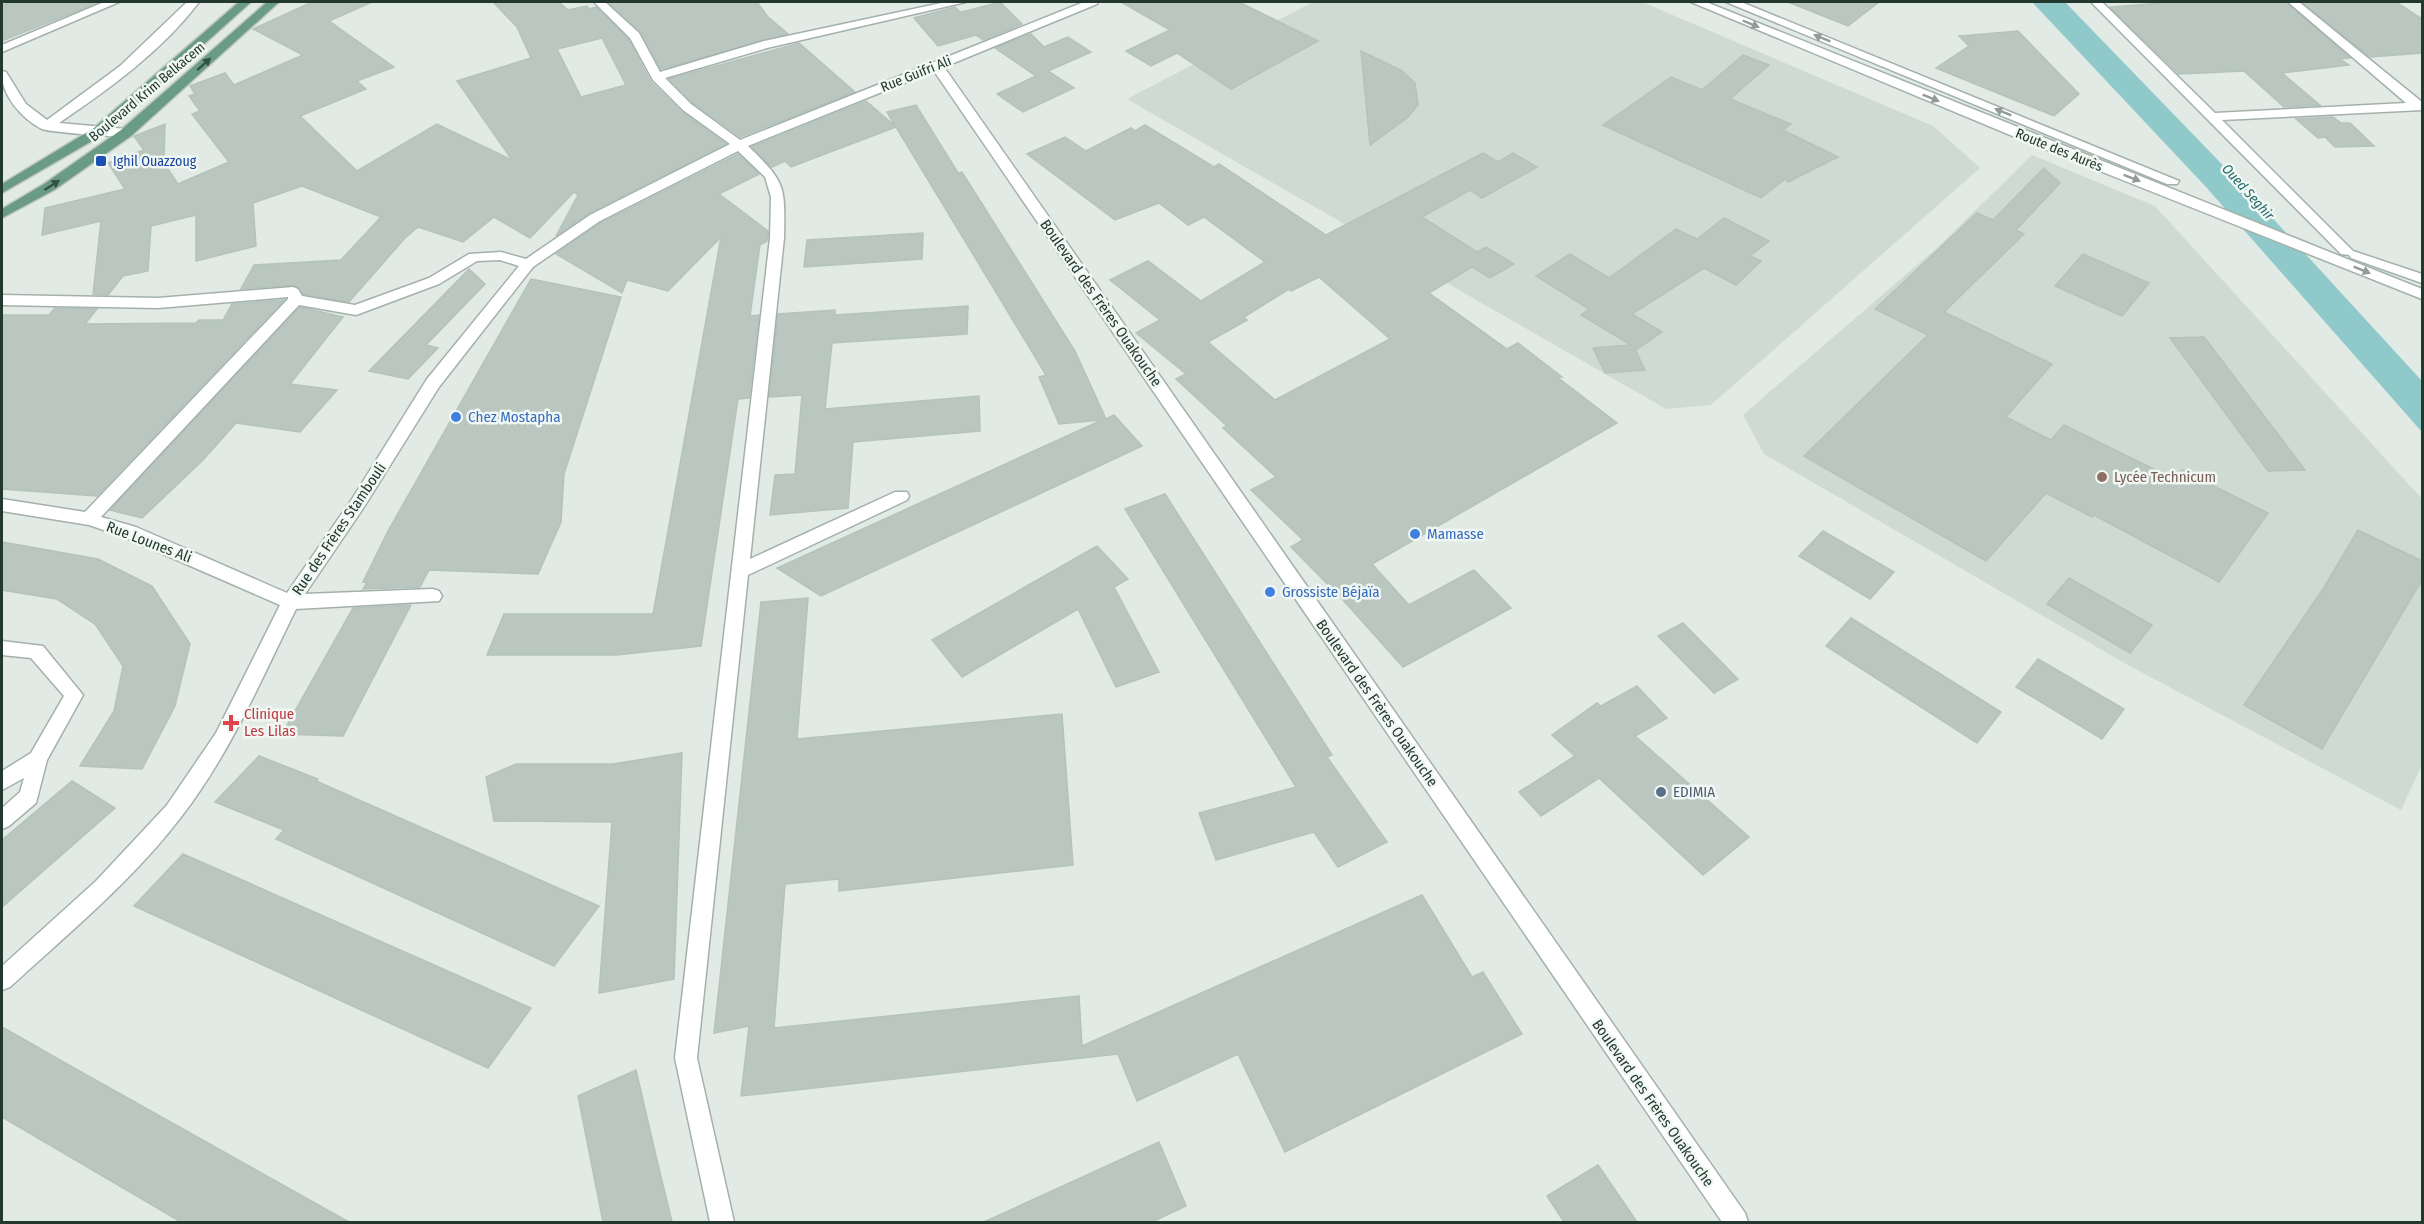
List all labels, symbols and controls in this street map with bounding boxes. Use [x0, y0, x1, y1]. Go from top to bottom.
one-way arrow [1742, 20, 1760, 29]
one-way arrow [1813, 33, 1831, 42]
street label: Boulevard Krim Belkacem [86, 39, 208, 145]
street label: Rue Guifri Ali [878, 52, 954, 96]
one-way arrow [197, 57, 212, 71]
one-way arrow [1922, 94, 1940, 103]
one-way arrow [1994, 107, 2012, 116]
street label: Route des Aurès [2013, 125, 2105, 175]
place label: Ighil Ouazzoug [113, 153, 197, 170]
marker: Ighil Ouazzoug [94, 154, 108, 168]
water label: Oued Seghir [2218, 160, 2278, 224]
one-way arrow [2123, 174, 2141, 183]
one-way arrow [44, 179, 60, 190]
street label: Boulevard des Frères Ouakouche [1036, 216, 1166, 390]
one-way arrow [2353, 266, 2371, 275]
place label: Chez Mostapha [468, 408, 560, 426]
marker: Chez Mostapha [449, 410, 463, 424]
street label: Rue des Frères Stambouli [288, 460, 390, 598]
place label: Lycée Technicum [2114, 468, 2216, 486]
marker: Lycée Technicum [2095, 470, 2109, 484]
street label: Rue Lounes Ali [104, 517, 194, 567]
place label: Mamasse [1427, 525, 1484, 543]
marker: Mamasse [1408, 527, 1422, 541]
place label: Grossiste Béjaïa [1282, 583, 1380, 601]
marker: Grossiste Béjaïa [1263, 585, 1277, 599]
street label: Boulevard des Frères Ouakouche [1312, 616, 1442, 790]
place label: Clinique Les Lilas [244, 705, 296, 740]
marker: Clinique Les Lilas [222, 714, 240, 732]
place label: EDIMIA [1673, 783, 1715, 801]
marker: EDIMIA [1654, 785, 1668, 799]
street label: Boulevard des Frères Ouakouche [1588, 1016, 1718, 1190]

